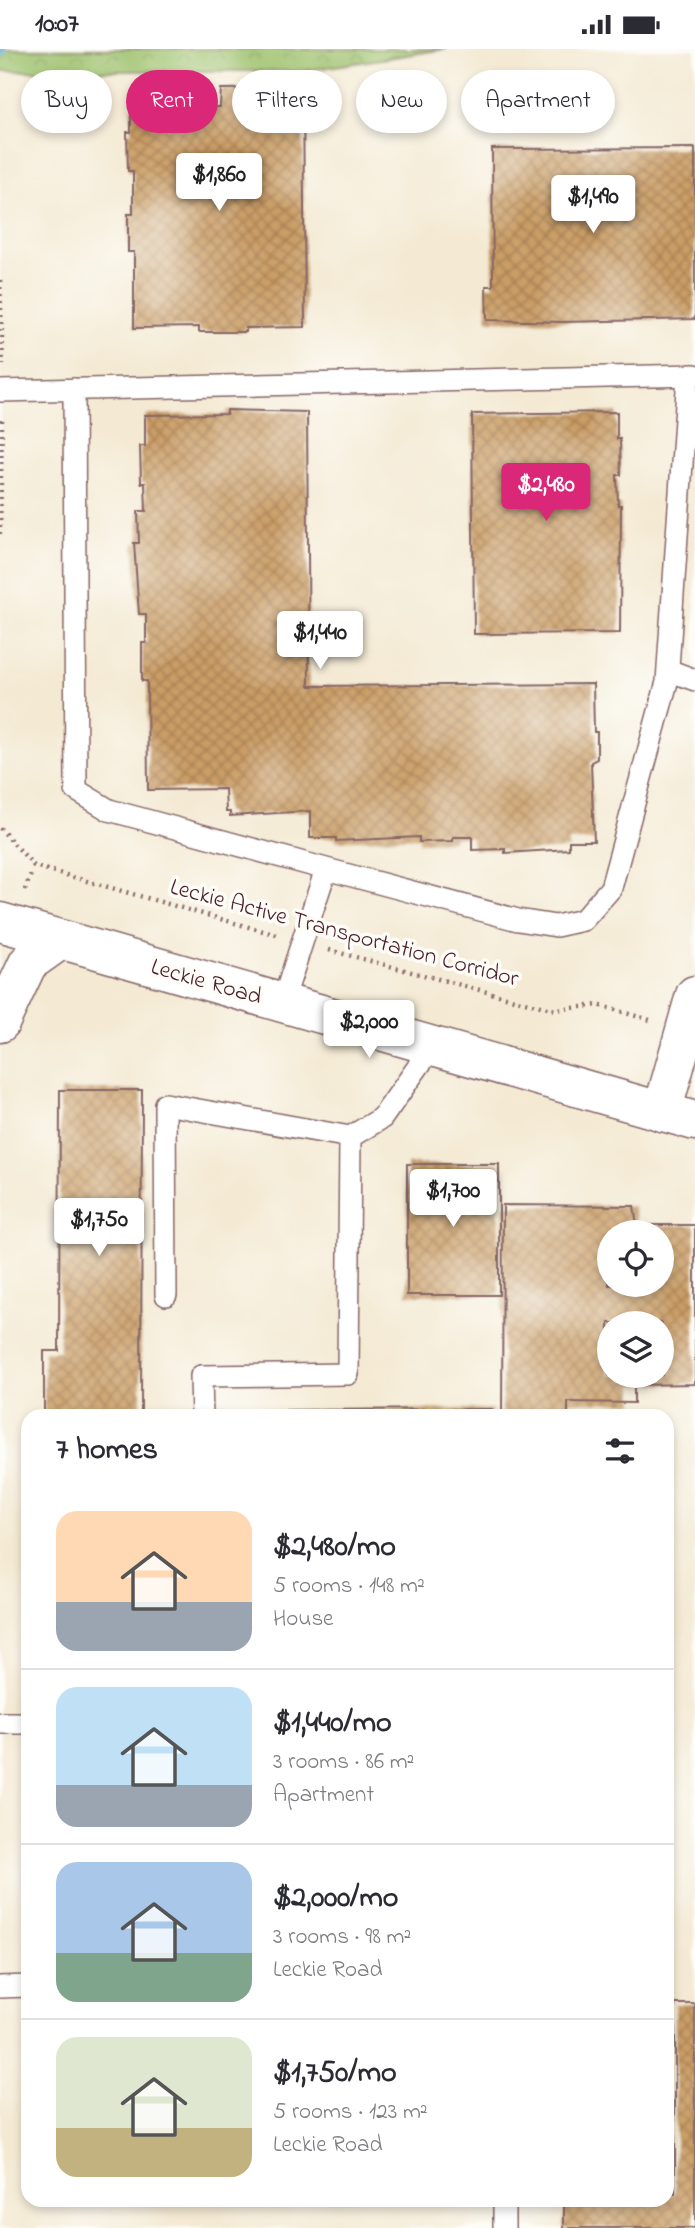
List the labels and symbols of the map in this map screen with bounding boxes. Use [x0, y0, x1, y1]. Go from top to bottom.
pin: $1,860 [162, 153, 276, 213]
pin: $1,490 [536, 176, 650, 235]
pin: $2,480 [489, 463, 603, 523]
pin: $1,440 [263, 611, 377, 671]
street label: Leckie Active Transportation Corridor [166, 871, 523, 998]
street label: Leckie Road [146, 950, 266, 1016]
pin: $2,000 [312, 1000, 426, 1060]
pin: $1,700 [396, 1169, 510, 1229]
pin: $1,750 [42, 1199, 156, 1258]

